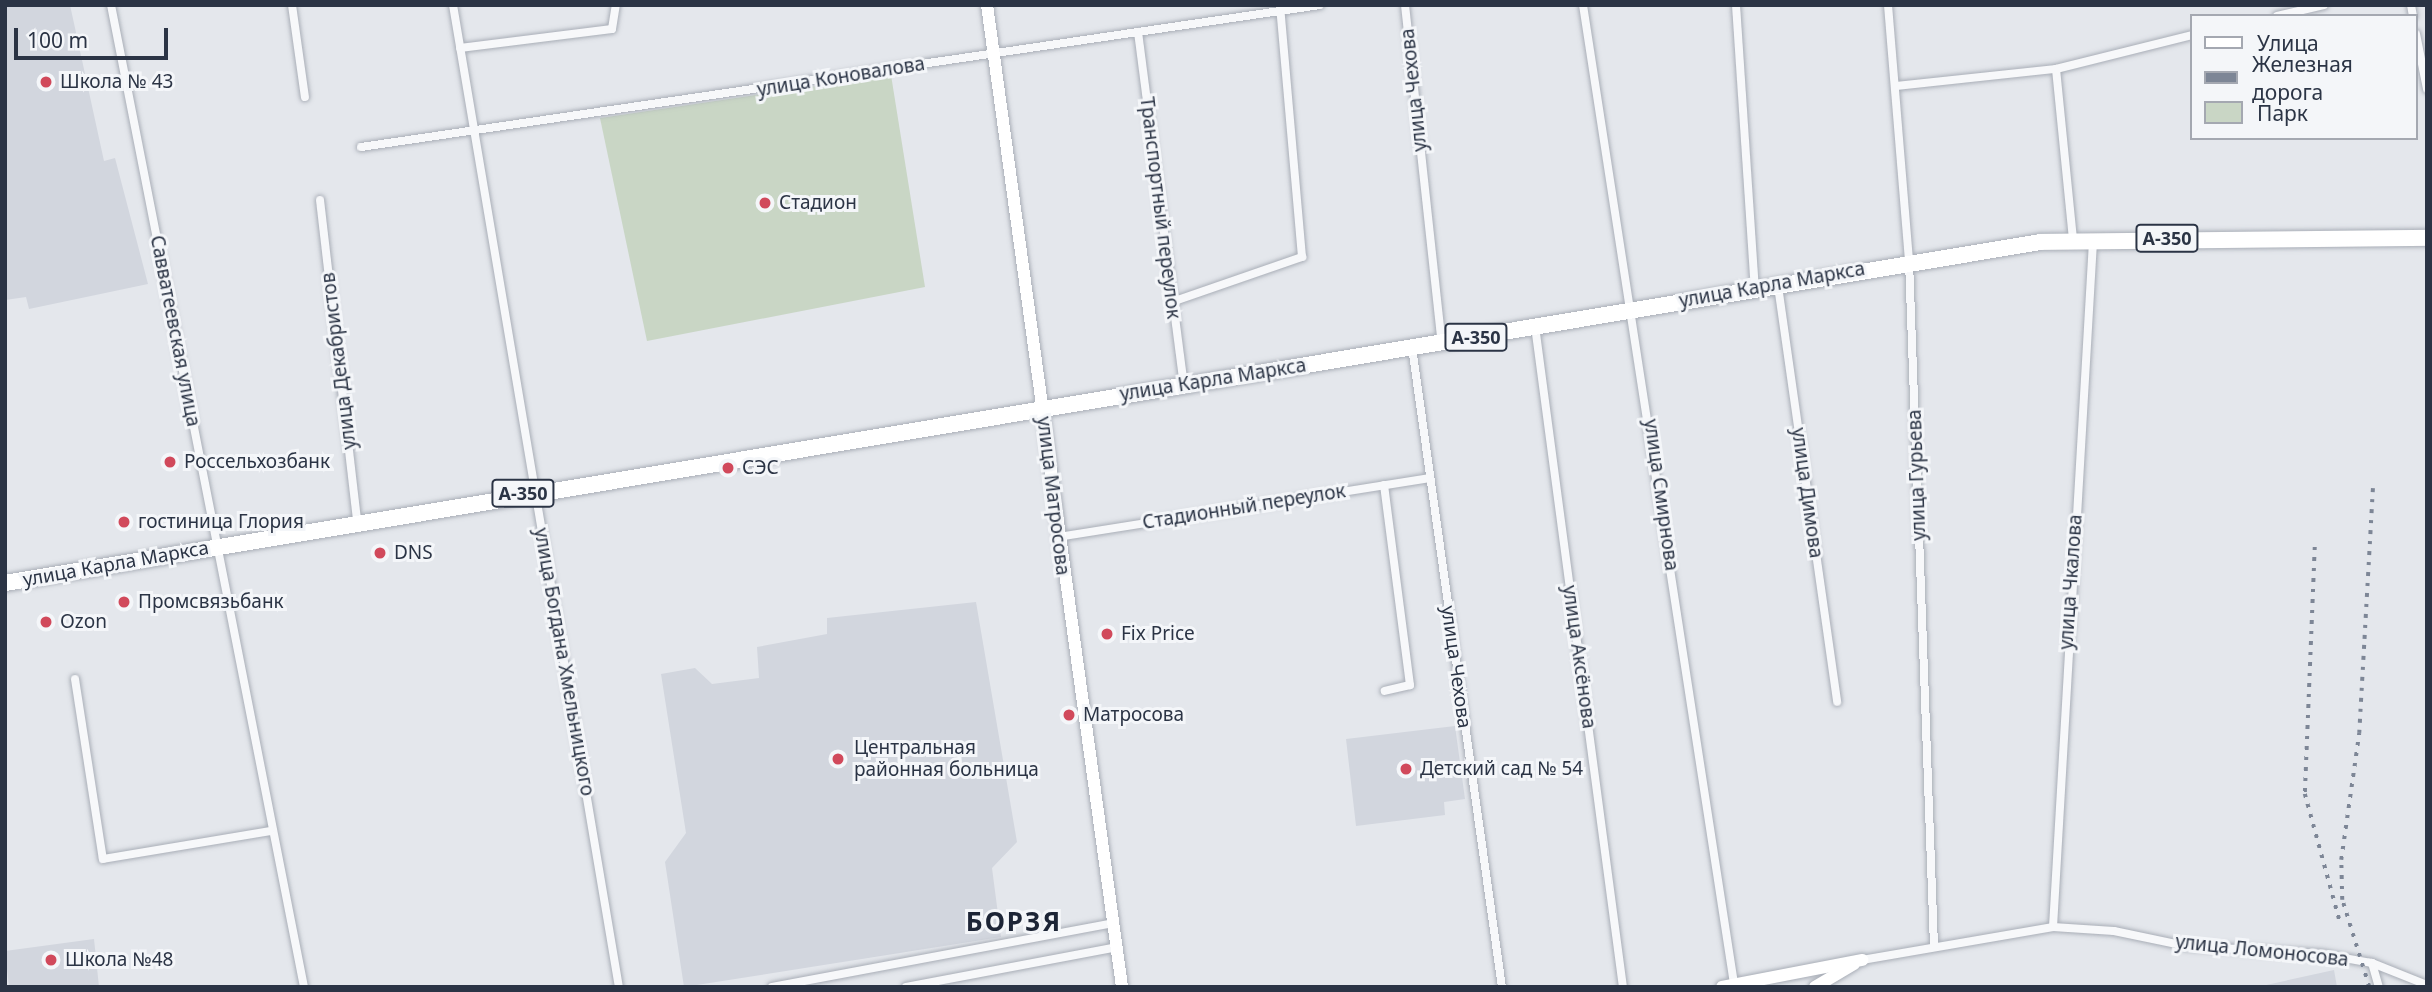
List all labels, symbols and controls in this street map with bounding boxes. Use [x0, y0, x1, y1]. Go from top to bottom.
scale bar [18, 14, 172, 58]
legend [2190, 14, 2418, 140]
text: 100 m [27, 26, 88, 54]
street label: улица Чехова [1396, 27, 1432, 153]
text: Улица [2257, 29, 2319, 57]
text: Железная дорога [2252, 50, 2353, 106]
street label: улица Коновалова [755, 52, 927, 102]
place label: Школа № 43 [60, 71, 173, 93]
marker: Школа № 43 [38, 74, 54, 90]
street label: Транспортный переулок [1135, 96, 1185, 320]
text: Парк [2257, 99, 2308, 127]
place label: Стадион [779, 192, 857, 214]
marker: Стадион [757, 195, 773, 211]
road number: А-350 [2134, 224, 2200, 252]
street label: Савватеевская улица [145, 233, 205, 429]
street label: улица Карла Маркса [1677, 257, 1867, 313]
street label: улица Декабристов [317, 271, 361, 451]
road number: А-350 [1443, 323, 1509, 352]
street label: улица Карла Маркса [1118, 354, 1308, 406]
street label: улица Гурьева [1903, 409, 1931, 541]
street label: улица Матросова [1032, 415, 1074, 577]
street label: улица Смирнова [1639, 418, 1683, 572]
street label: улица Димова [1787, 426, 1827, 560]
place label: Россельхозбанк [184, 451, 330, 473]
marker: Россельхозбанк [162, 454, 178, 470]
place label: СЭС [742, 457, 779, 479]
marker: СЭС [720, 460, 736, 476]
road number: А-350 [490, 478, 556, 508]
street label: Стадионный переулок [1141, 480, 1347, 534]
place label: гостиница Глория [138, 511, 304, 533]
marker: гостиница Глория [116, 514, 132, 530]
street label: улица Чкалова [2055, 514, 2087, 650]
street label: улица Богдана Хмельницкого [529, 526, 599, 798]
street label: улица Карла Маркса [21, 536, 211, 592]
place label: DNS [394, 542, 433, 564]
marker: DNS [372, 545, 388, 561]
street label: улица Аксёнова [1558, 584, 1600, 730]
place label: Промсвязьбанк [138, 591, 284, 613]
marker: Промсвязьбанк [116, 594, 132, 610]
street label: улица Чехова [1436, 604, 1476, 730]
place label: Ozon [60, 611, 107, 633]
marker: Ozon [38, 614, 54, 630]
place label: Fix Price [1121, 623, 1195, 645]
marker: Fix Price [1099, 626, 1115, 642]
place label: Матросова [1083, 704, 1184, 726]
marker: Матросова [1061, 707, 1077, 723]
place label: Центральная районная больница [854, 737, 1039, 781]
marker: Центральная районная больница [828, 749, 848, 769]
place label: Детский сад № 54 [1420, 758, 1583, 780]
marker: Детский сад № 54 [1398, 761, 1414, 777]
district label: БОРЗЯ [966, 906, 1062, 938]
street label: улица Ломоносова [2174, 931, 2350, 971]
place label: Школа №48 [65, 949, 173, 971]
marker: Школа №48 [43, 952, 59, 968]

